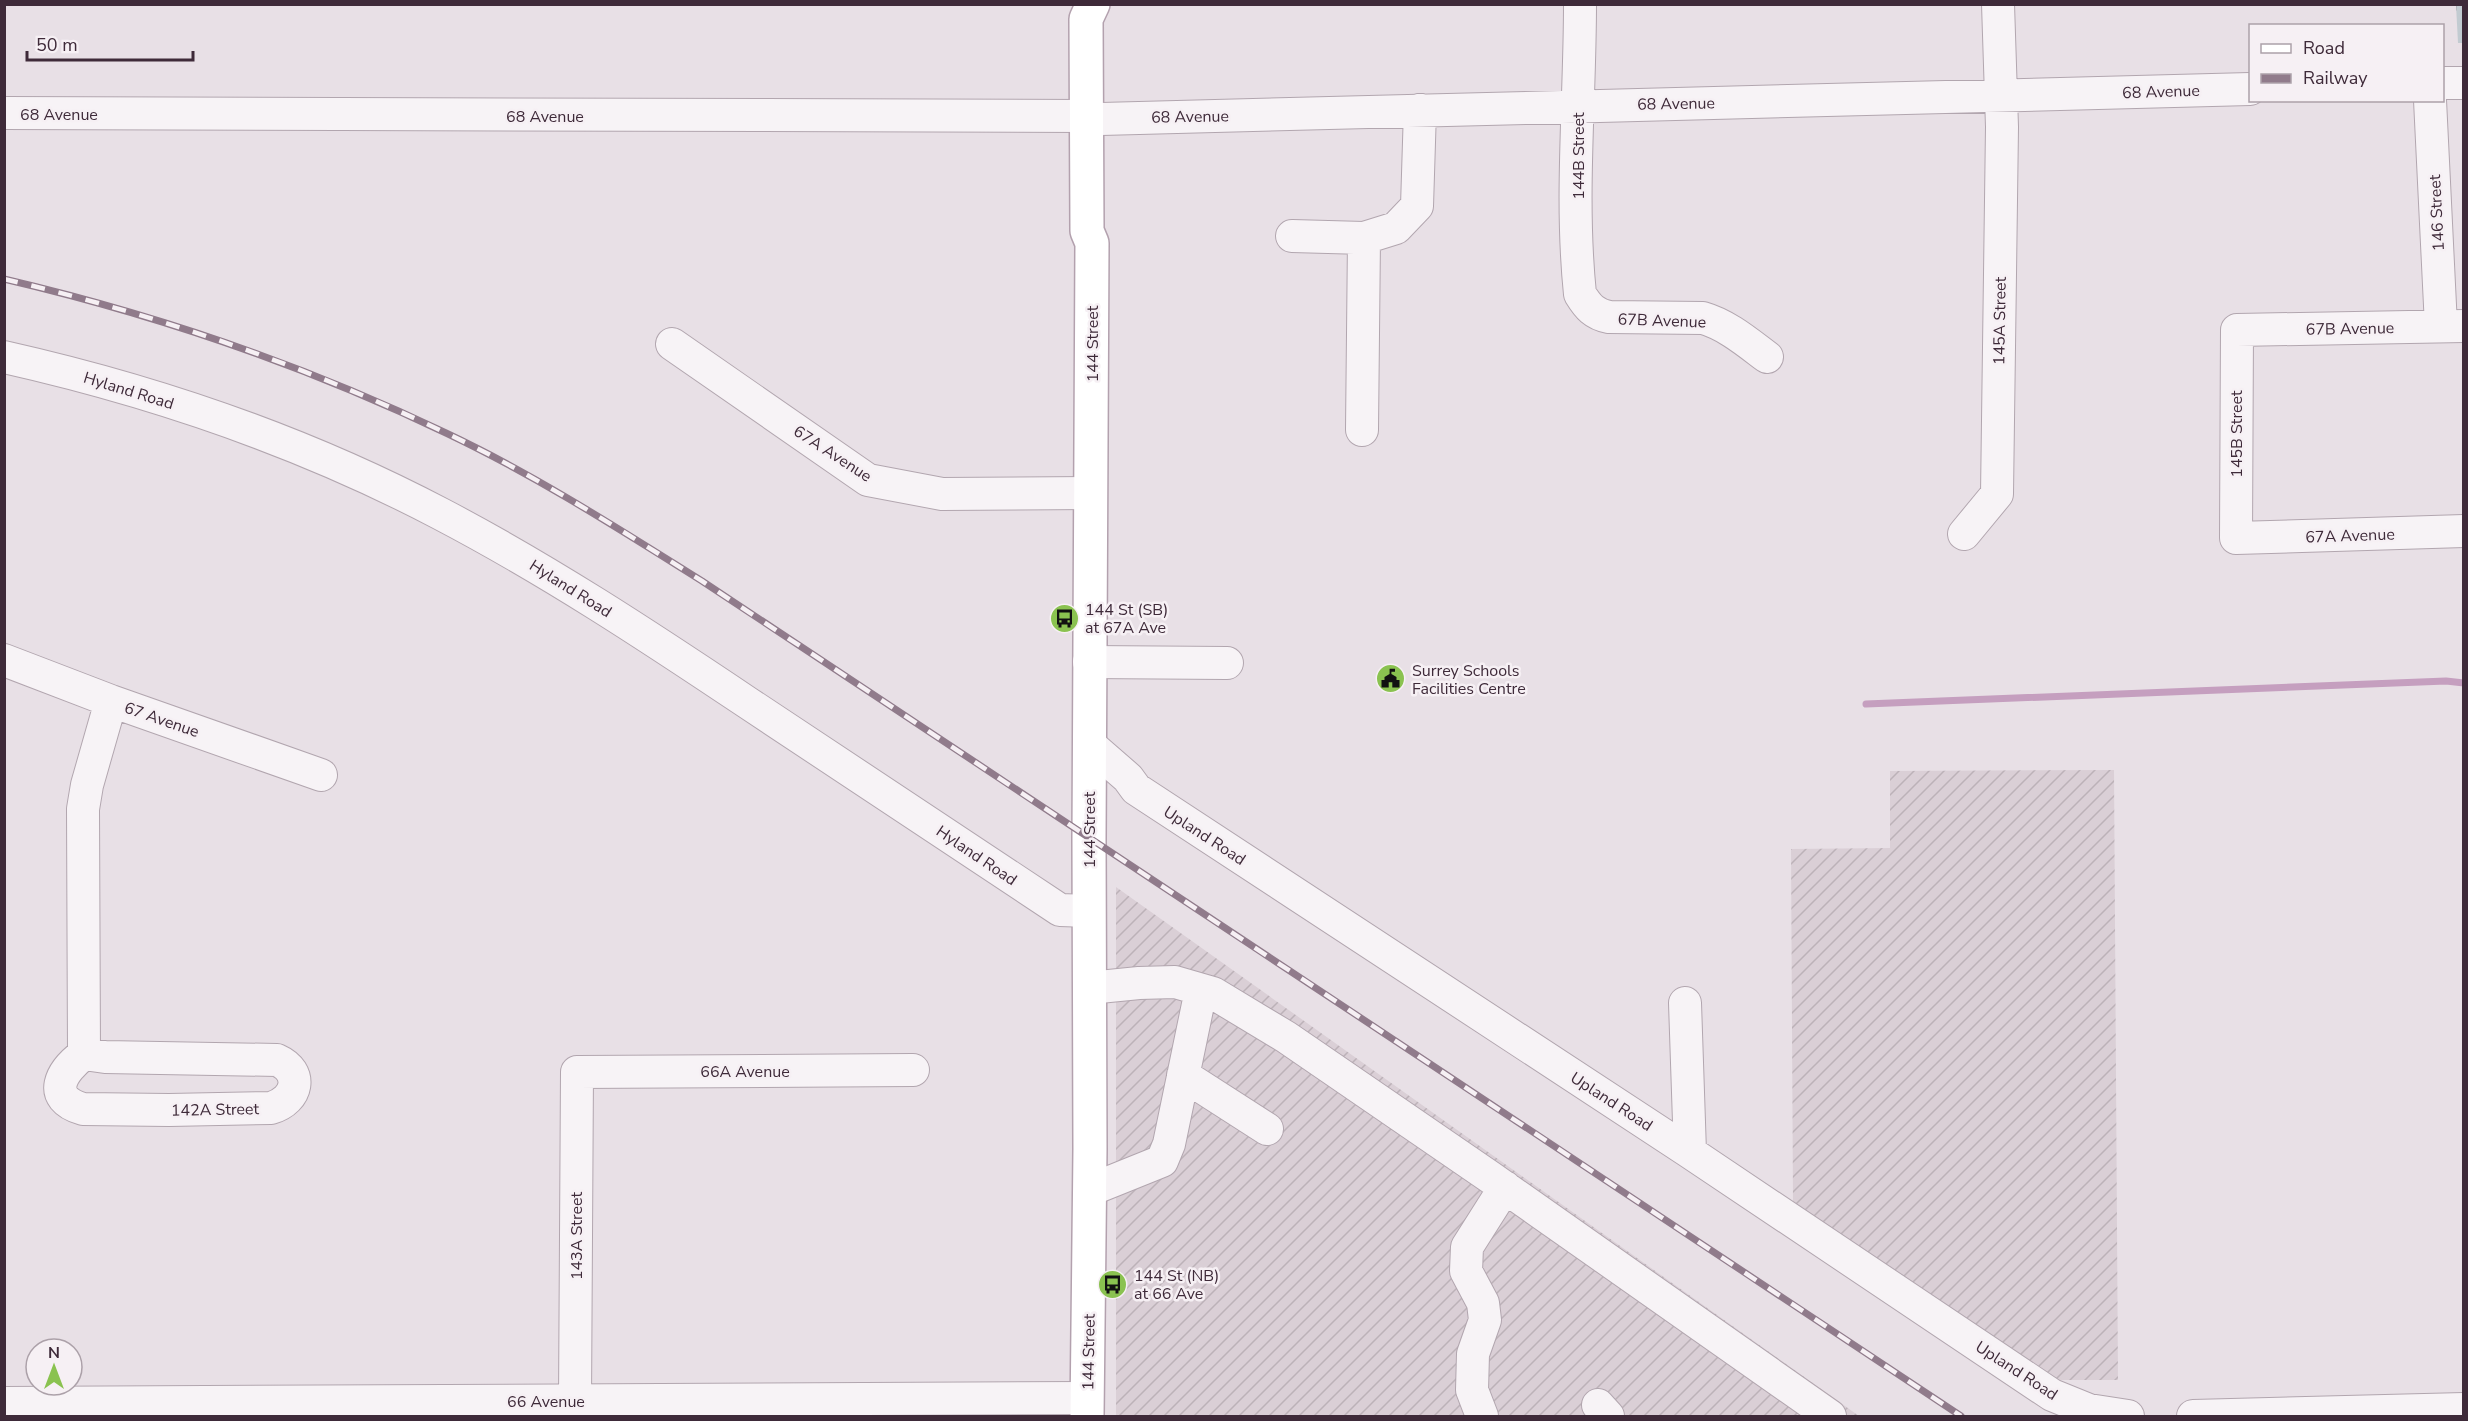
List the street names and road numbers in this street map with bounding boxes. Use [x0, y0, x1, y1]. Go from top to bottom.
street label: 68 Avenue [2122, 80, 2200, 104]
street label: 68 Avenue [1637, 92, 1715, 116]
street label: 68 Avenue [20, 104, 98, 126]
street label: 68 Avenue [1151, 105, 1229, 129]
street label: 68 Avenue [506, 106, 584, 128]
street label: 144B Street [1568, 112, 1590, 200]
street label: 146 Street [2424, 174, 2450, 252]
street label: 145A Street [1988, 276, 2012, 365]
street label: 144 Street [1082, 305, 1104, 382]
street label: 67B Avenue [1617, 308, 1707, 334]
street label: 67B Avenue [2306, 317, 2394, 341]
street label: Hyland Road [81, 367, 177, 415]
street label: 145B Street [2226, 390, 2248, 478]
street label: 67A Avenue [789, 420, 876, 487]
street label: 67A Avenue [2305, 523, 2395, 549]
street label: Hyland Road [525, 555, 616, 623]
street label: 67 Avenue [121, 697, 202, 743]
street label: 144 Street [1079, 791, 1101, 868]
street label: Upland Road [1159, 801, 1250, 871]
street label: Hyland Road [932, 821, 1021, 891]
street label: 66A Avenue [700, 1061, 790, 1083]
street label: Upland Road [1566, 1067, 1657, 1137]
street label: 142A Street [171, 1098, 260, 1122]
street label: 143A Street [566, 1191, 588, 1280]
street label: 144 Street [1077, 1313, 1101, 1390]
street label: Upland Road [1971, 1336, 2062, 1406]
street label: 66 Avenue [507, 1391, 585, 1413]

